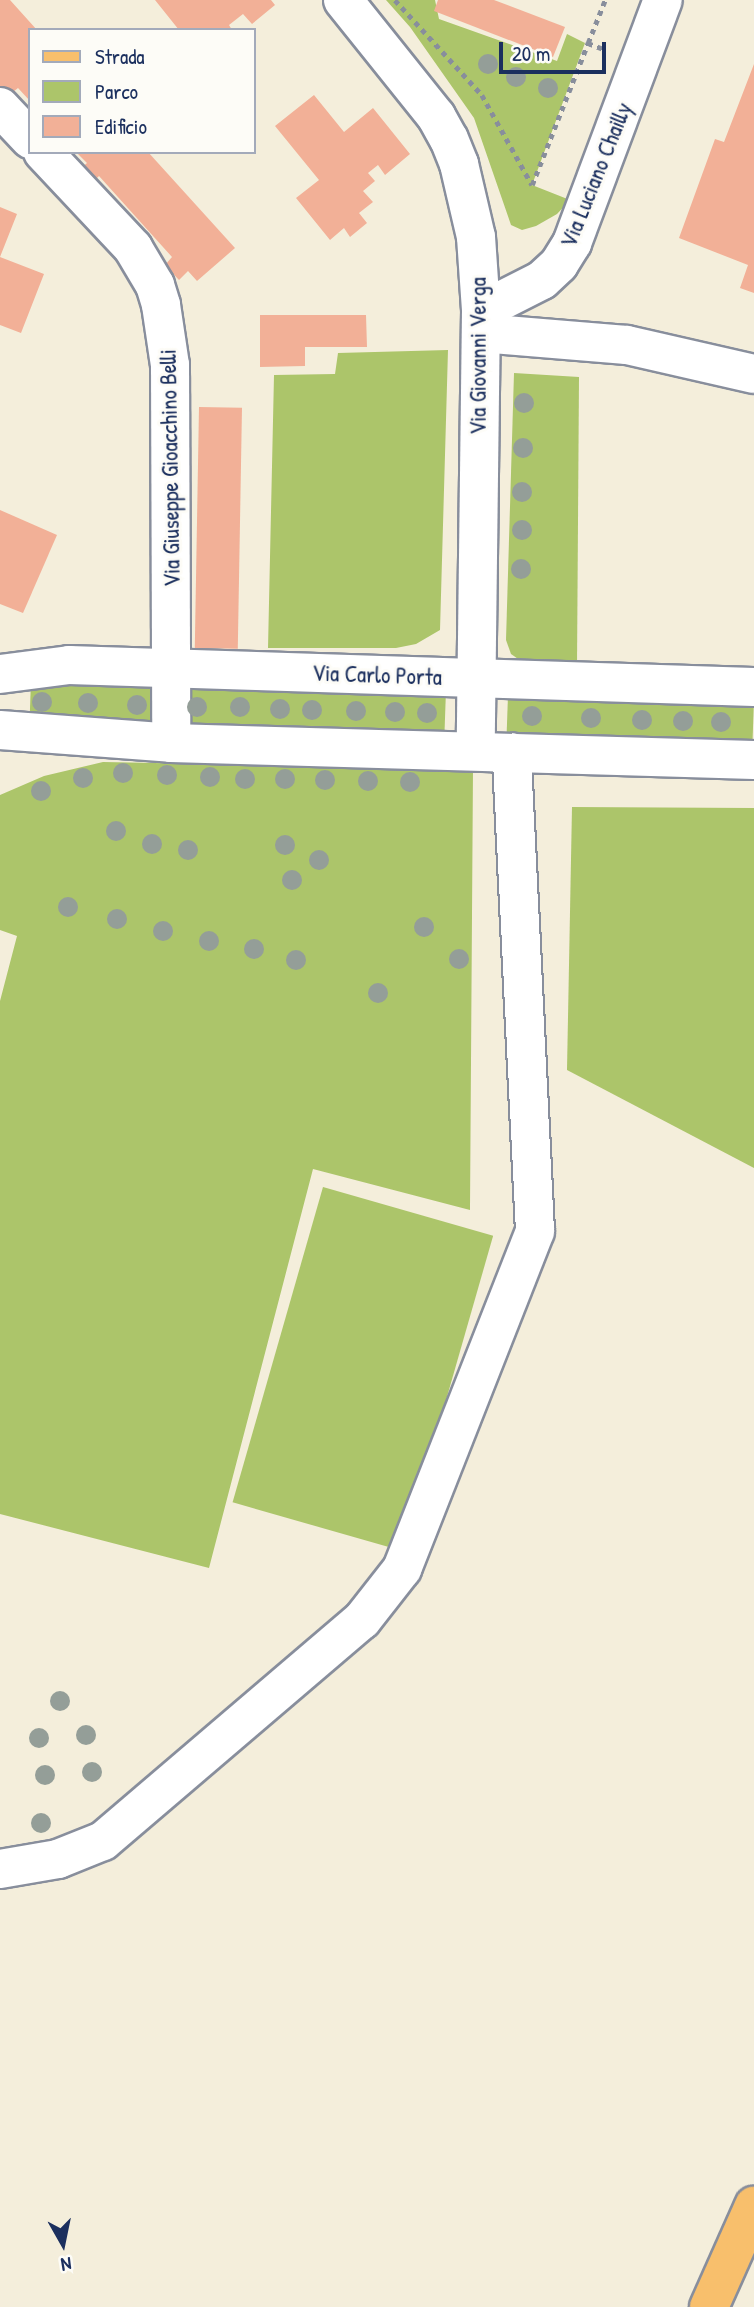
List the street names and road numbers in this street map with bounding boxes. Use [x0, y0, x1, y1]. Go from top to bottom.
street label: Via Luciano Chailly [554, 98, 638, 252]
street label: Via Giovanni Verga [464, 277, 492, 435]
street label: Via Giuseppe Gioacchino Belli [154, 349, 186, 587]
street label: Via Carlo Porta [312, 659, 442, 691]

